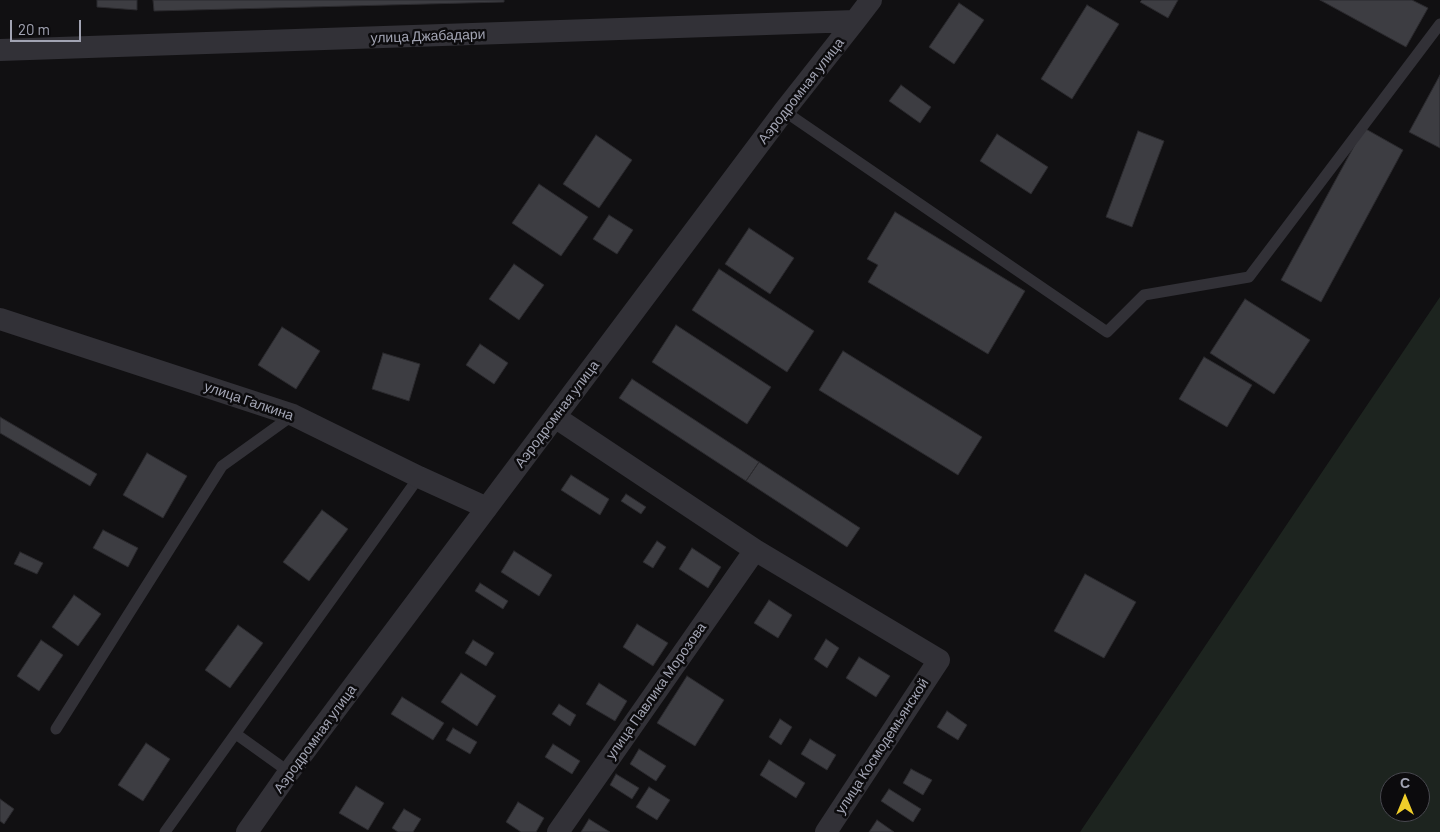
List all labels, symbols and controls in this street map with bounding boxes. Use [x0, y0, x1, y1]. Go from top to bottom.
scale bar [12, 10, 84, 42]
text: 20 m [18, 20, 50, 38]
street label: улица Джабадари [370, 26, 486, 46]
street label: Аэродромная улица [754, 35, 848, 147]
street label: Аэродромная улица [511, 357, 603, 471]
street label: улица Галкина [202, 378, 296, 424]
street label: улица Павлика Морозова [602, 619, 710, 763]
street label: улица Космодемьянской [832, 675, 932, 817]
street label: Аэродромная улица [270, 682, 360, 796]
north arrow [1380, 772, 1430, 822]
text: С [1400, 774, 1410, 791]

